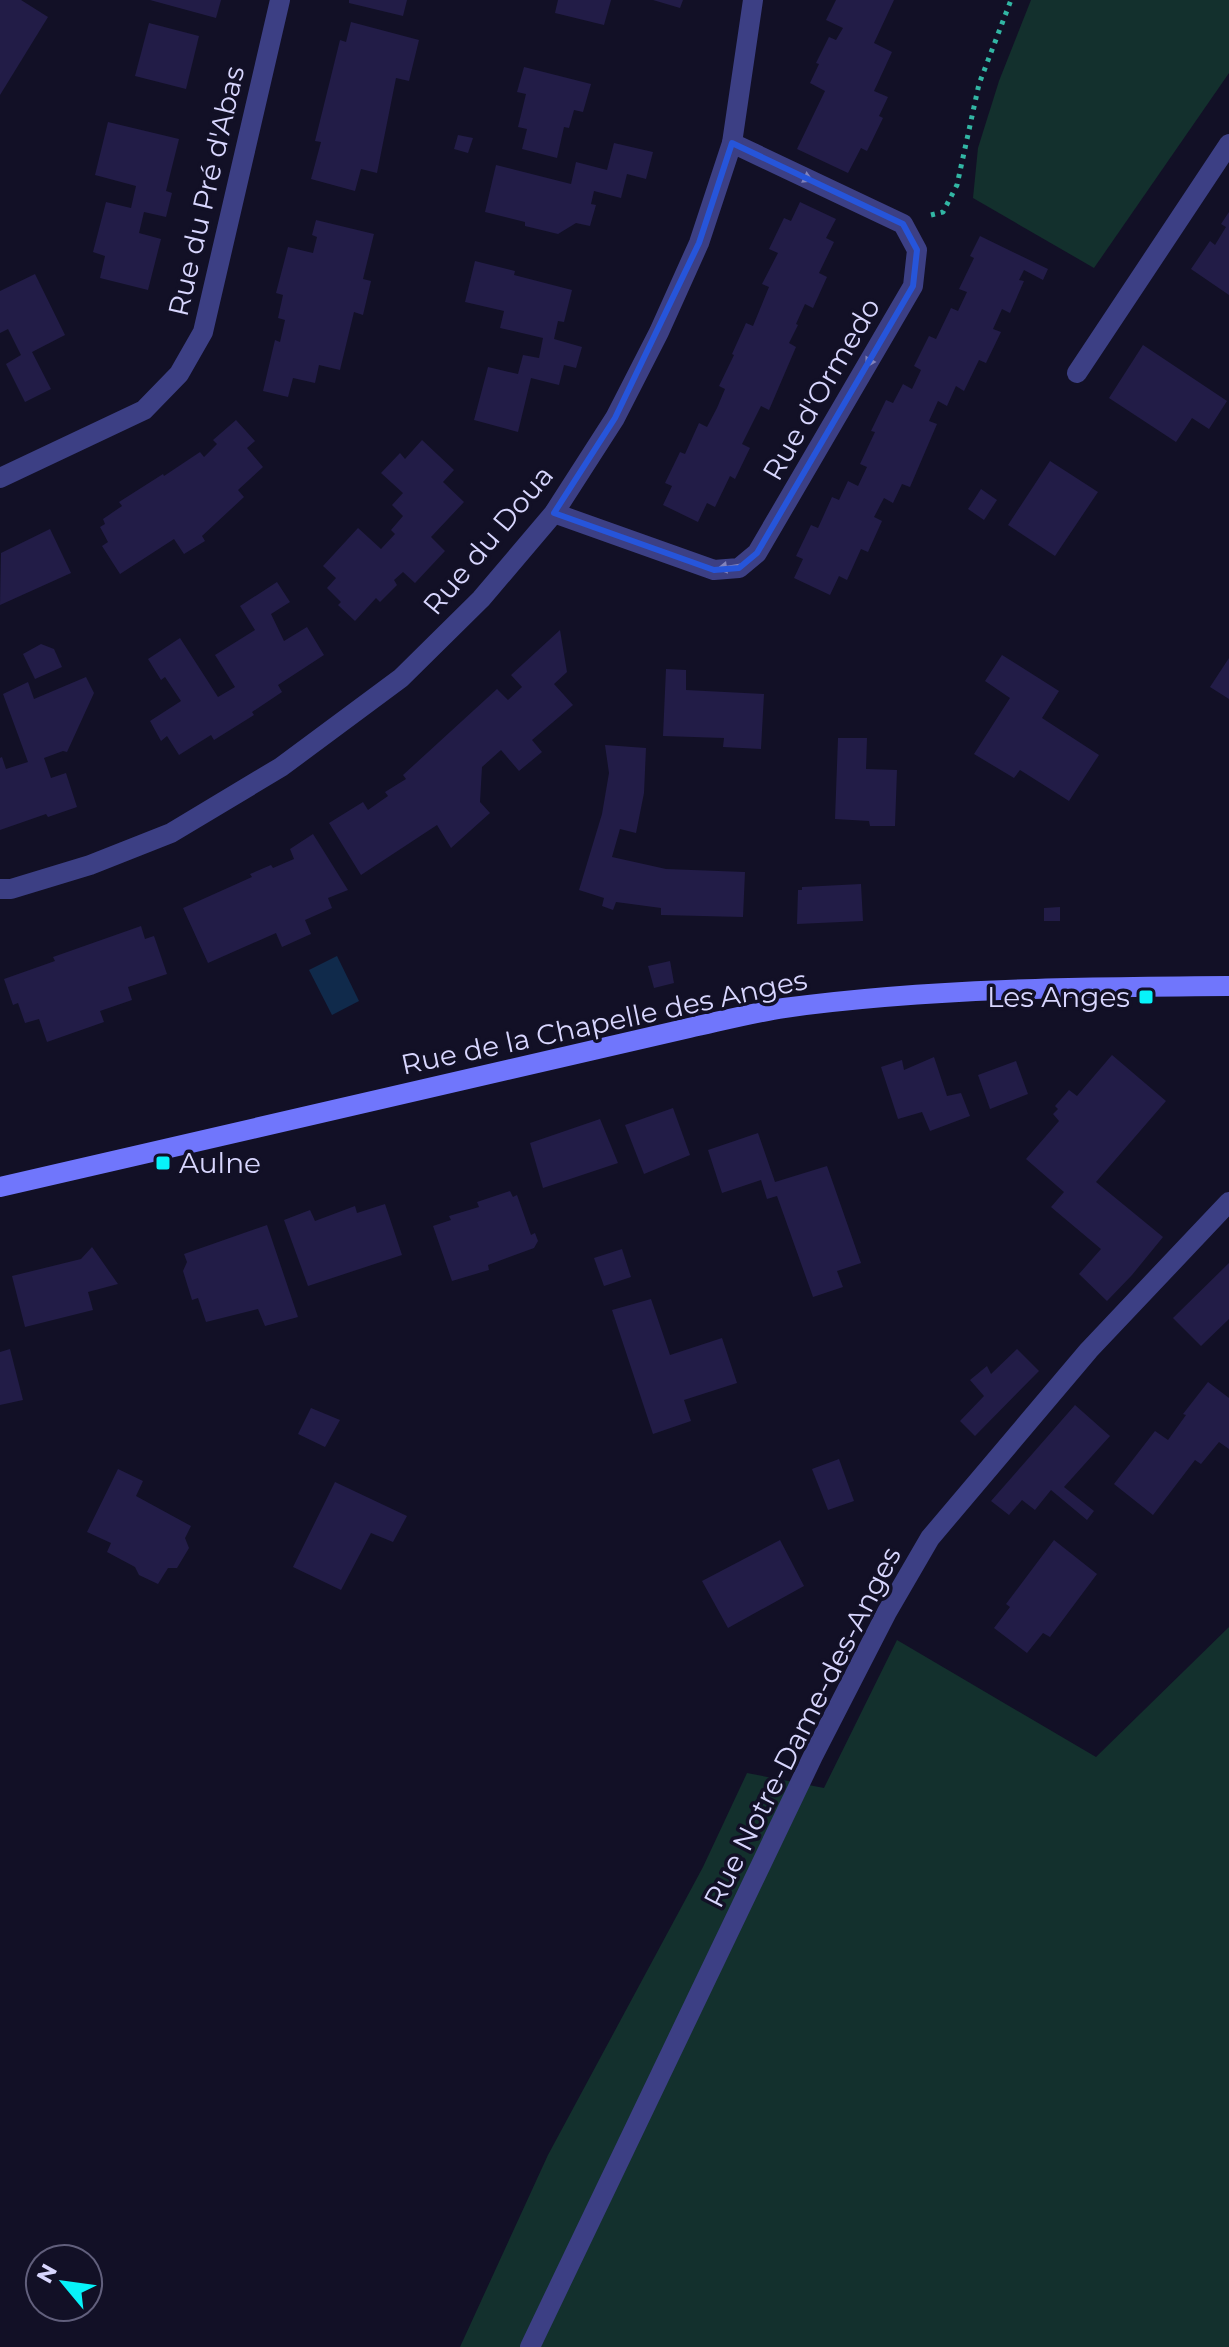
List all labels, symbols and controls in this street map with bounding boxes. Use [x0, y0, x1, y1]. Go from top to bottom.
street label: Rue du Pré d'Abas [161, 63, 251, 319]
one-way arrow [791, 169, 814, 183]
street label: Rue d'Ormedo [755, 292, 887, 486]
one-way arrow [865, 346, 879, 368]
street label: Rue du Doua [416, 458, 560, 622]
one-way arrow [717, 562, 742, 574]
street label: Rue de la Chapelle des Anges [398, 962, 810, 1082]
place label: Les Anges [987, 980, 1130, 1014]
marker: Les Anges [1137, 988, 1155, 1006]
place label: Aulne [179, 1146, 261, 1180]
marker: Aulne [154, 1154, 172, 1172]
street label: Rue Notre-Dame-des-Anges [696, 1541, 908, 1913]
north arrow [24, 2243, 104, 2323]
text: N [31, 2259, 63, 2288]

